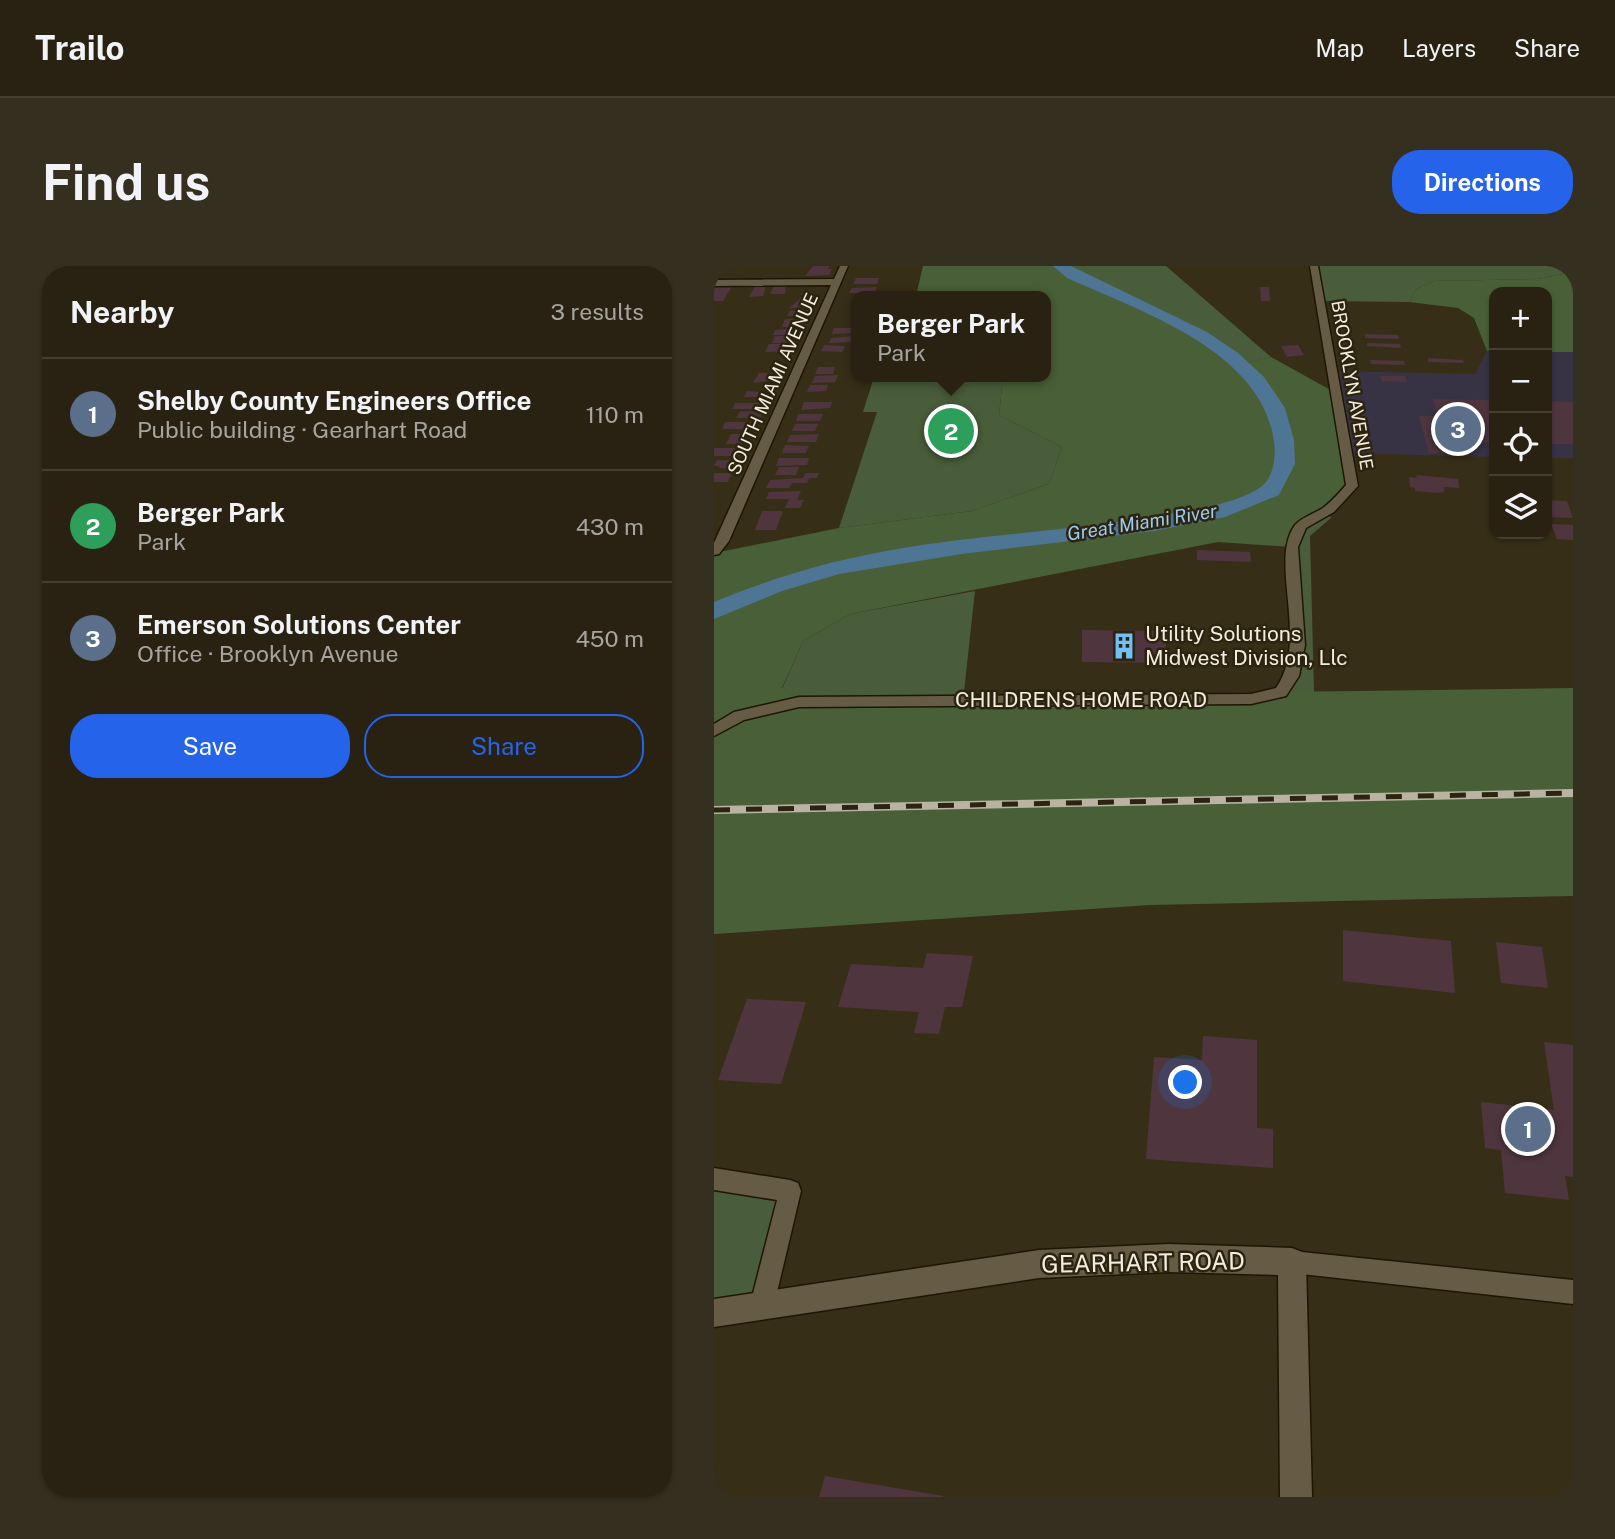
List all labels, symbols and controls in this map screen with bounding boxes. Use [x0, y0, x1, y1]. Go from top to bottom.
text: Trailo [35, 29, 125, 67]
text: Map [1315, 34, 1364, 62]
text: Layers [1402, 34, 1476, 62]
text: Share [1514, 34, 1580, 62]
button: Directions [1392, 150, 1573, 214]
text: Find us [42, 153, 210, 211]
map controls [1489, 287, 1552, 539]
button: + [1489, 287, 1552, 350]
street label: SOUTH MIAMI AVENUE [723, 290, 822, 478]
popup [851, 291, 1051, 382]
text: Nearby [70, 294, 174, 330]
text: 3 results [550, 298, 644, 325]
street label: BROOKLYN AVENUE [1327, 298, 1378, 471]
text: Berger Park [877, 308, 1025, 339]
text: Park [877, 339, 926, 366]
button: − [1489, 350, 1552, 413]
text: Shelby County Engineers Office [137, 385, 532, 416]
text: 1 [88, 401, 98, 428]
text: 110 m [586, 401, 644, 428]
pin: 3 [1435, 403, 1481, 455]
pin: 2 [928, 405, 974, 457]
button: locate [1489, 413, 1552, 476]
text: Public building · Gearhart Road [137, 416, 467, 443]
button: layers [1489, 476, 1552, 539]
text: Berger Park [137, 497, 285, 528]
water label: Great Miami River [1065, 499, 1219, 545]
text: 2 [86, 513, 100, 540]
text: 430 m [576, 513, 644, 540]
text: Park [137, 528, 186, 555]
text: Emerson Solutions Center [137, 609, 461, 640]
place label: Utility Solutions Midwest Division, Llc [1145, 621, 1348, 670]
text: 3 [85, 625, 101, 652]
text: 450 m [575, 625, 644, 652]
building icon: Utility Solutions Midwest Division, Llc [1109, 631, 1139, 661]
text: Office · Brooklyn Avenue [137, 640, 399, 667]
street label: CHILDRENS HOME ROAD [955, 687, 1207, 712]
button: Save [70, 714, 350, 778]
button: Share [364, 714, 644, 778]
your location [1168, 1065, 1202, 1099]
pin: 1 [1505, 1103, 1551, 1155]
street label: GEARHART ROAD [1041, 1246, 1245, 1278]

